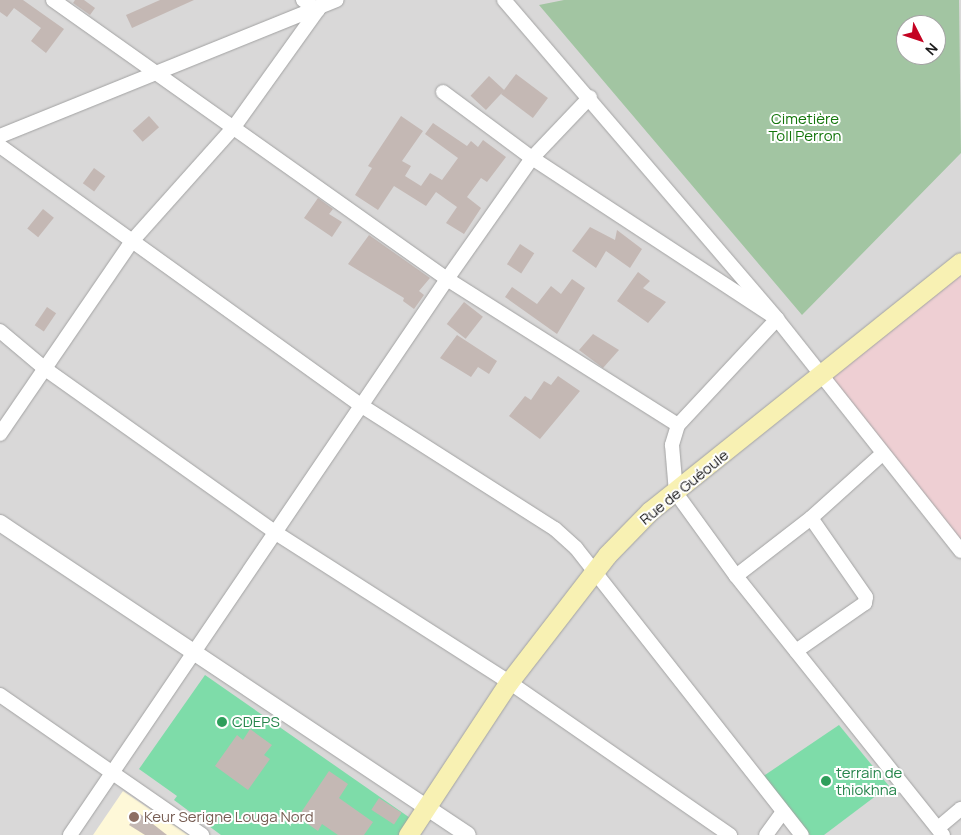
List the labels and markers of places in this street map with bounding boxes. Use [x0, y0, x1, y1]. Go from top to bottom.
place label: CDEPS [232, 713, 280, 731]
marker: CDEPS [216, 716, 228, 728]
place label: terrain de thiokhna [836, 763, 902, 798]
marker: terrain de thiokhna [820, 775, 832, 787]
place label: Keur Serigne Louga Nord [144, 808, 314, 826]
marker: Keur Serigne Louga Nord [128, 811, 140, 823]

